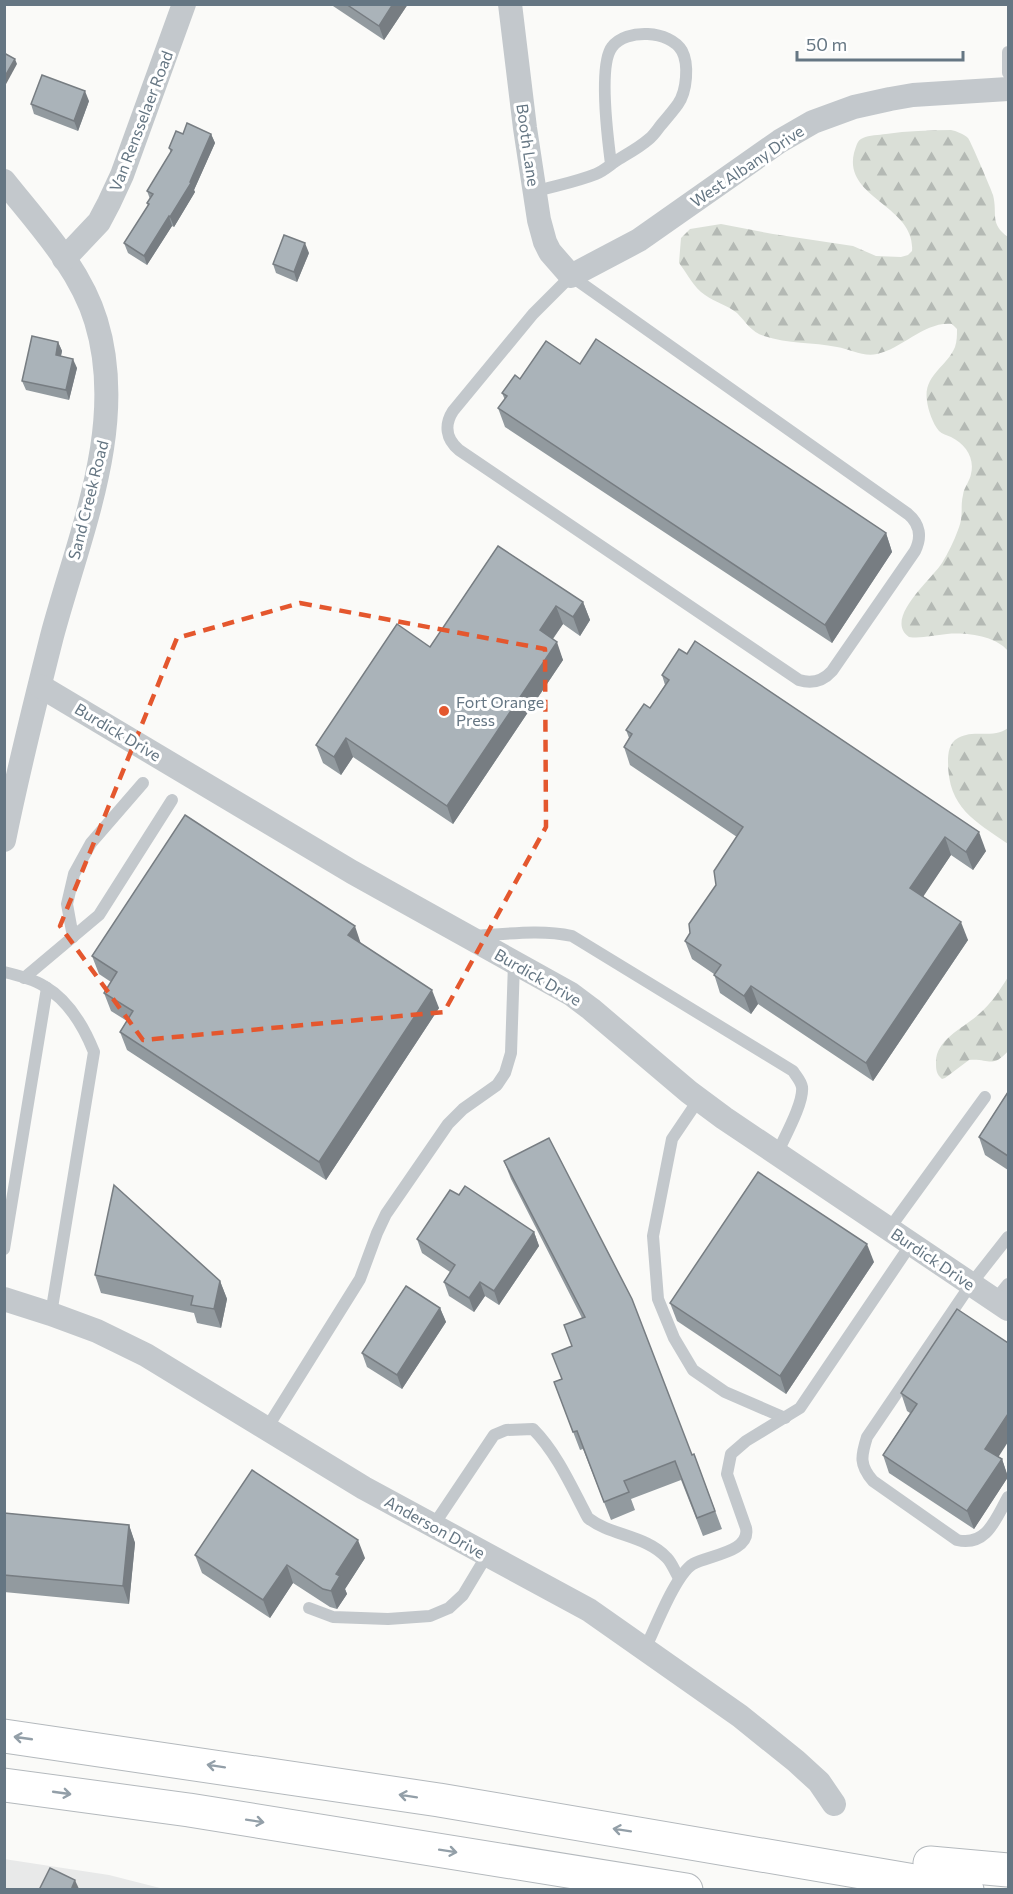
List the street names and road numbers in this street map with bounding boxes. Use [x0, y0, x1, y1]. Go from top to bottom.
street label: Van Rensselaer Road [105, 48, 176, 194]
street label: Booth Lane [513, 102, 544, 187]
street label: West Albany Drive [687, 121, 807, 210]
street label: Sand Creek Road [64, 438, 112, 562]
street label: Burdick Drive [72, 698, 165, 765]
street label: Burdick Drive [491, 944, 585, 1009]
street label: Burdick Drive [888, 1224, 979, 1294]
street label: Anderson Drive [382, 1491, 489, 1562]

